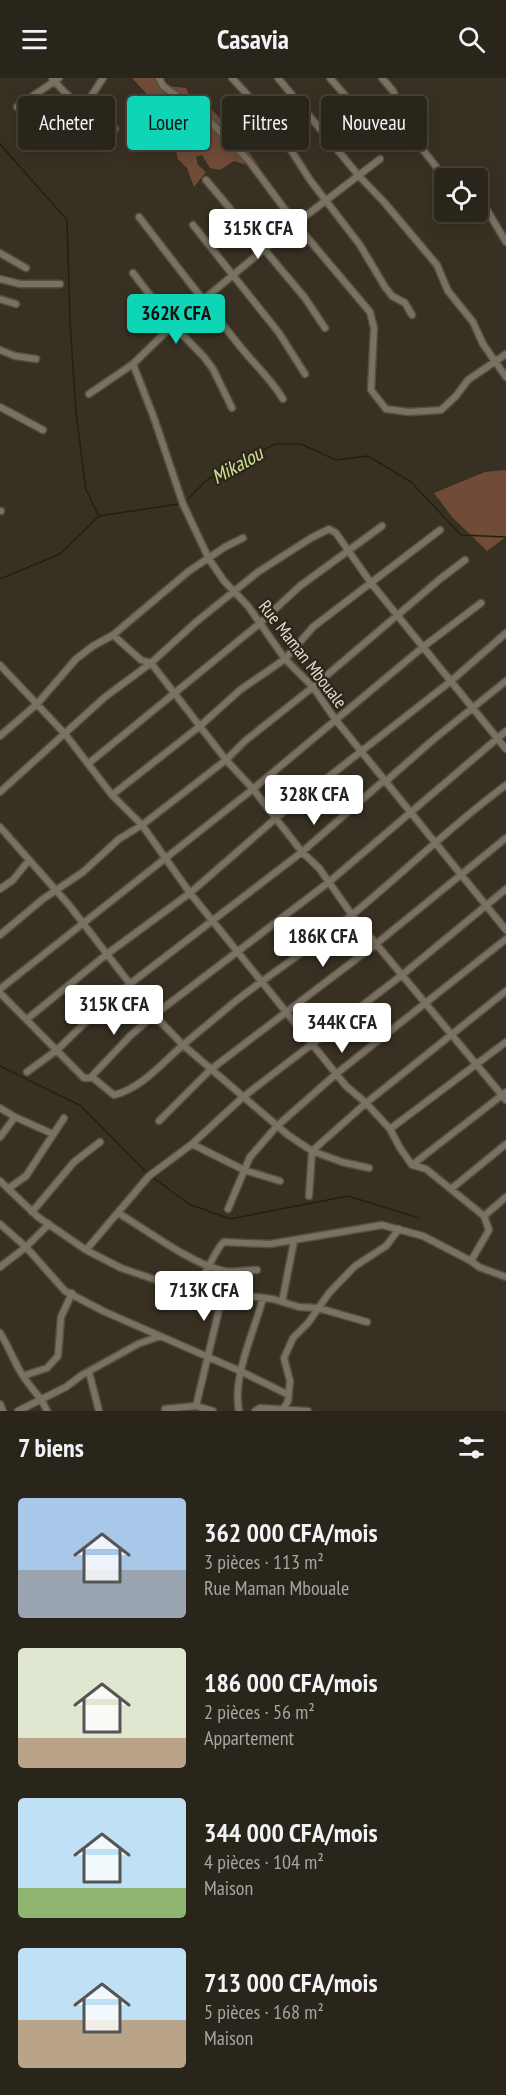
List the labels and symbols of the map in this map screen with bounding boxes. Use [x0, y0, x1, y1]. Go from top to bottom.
pin: 315K CFA [196, 209, 320, 260]
pin: 362K CFA [114, 294, 238, 345]
water label: Mikalou [207, 440, 268, 490]
street label: Rue Maman Mbouale [254, 595, 352, 713]
pin: 328K CFA [252, 775, 376, 826]
pin: 186K CFA [261, 917, 385, 968]
pin: 315K CFA [52, 985, 176, 1036]
pin: 344K CFA [280, 1003, 404, 1054]
pin: 713K CFA [142, 1271, 266, 1322]

